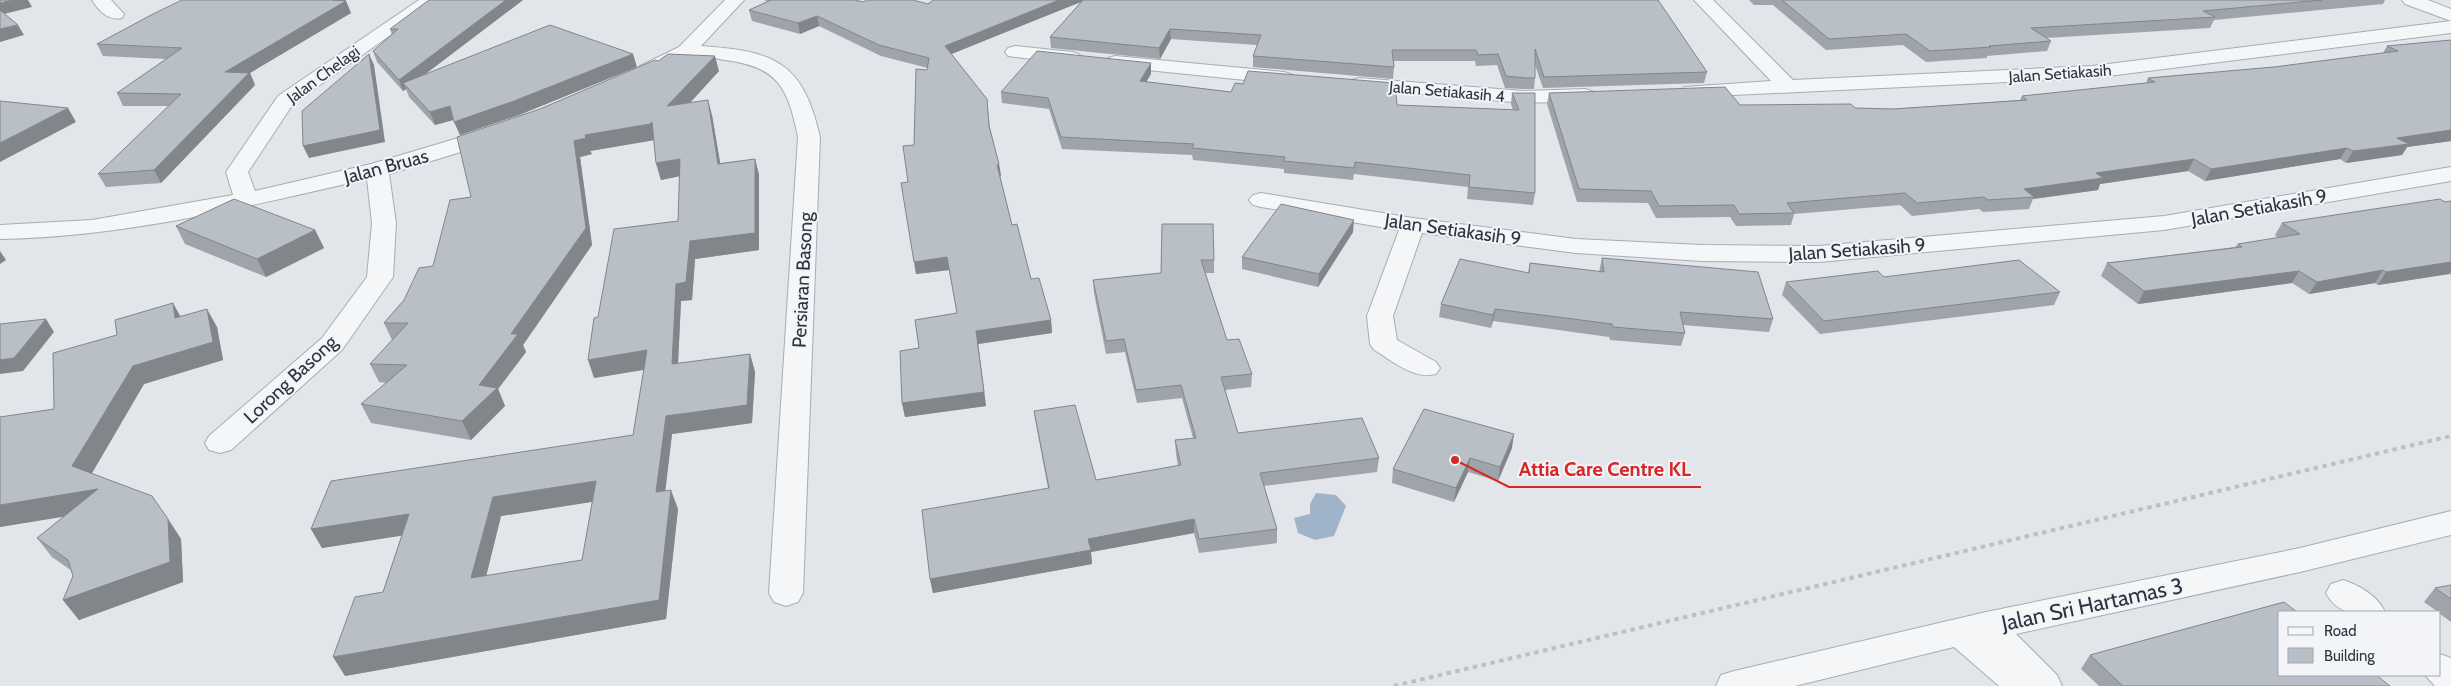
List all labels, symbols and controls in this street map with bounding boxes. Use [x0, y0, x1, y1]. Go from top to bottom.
street label: Jalan Chelagi [282, 42, 363, 108]
street label: Jalan Setiakasih [2007, 60, 2112, 87]
street label: Jalan Setiakasih 4 [1387, 77, 1506, 106]
street label: Jalan Bruas [340, 144, 431, 189]
street label: Jalan Setiakasih 9 [2188, 184, 2329, 231]
street label: Jalan Setiakasih 9 [1382, 208, 1523, 250]
street label: Persiaran Basong [787, 211, 818, 349]
street label: Jalan Setiakasih 9 [1787, 233, 1926, 266]
street label: Lorong Basong [239, 330, 342, 428]
callout: Attia Care Centre KL [1509, 452, 1701, 487]
text: Attia Care Centre KL [1519, 457, 1691, 481]
street label: Jalan Sri Hartamas 3 [1998, 572, 2185, 637]
legend [2278, 611, 2441, 676]
text: Road [2324, 622, 2357, 640]
text: Building [2324, 647, 2375, 665]

